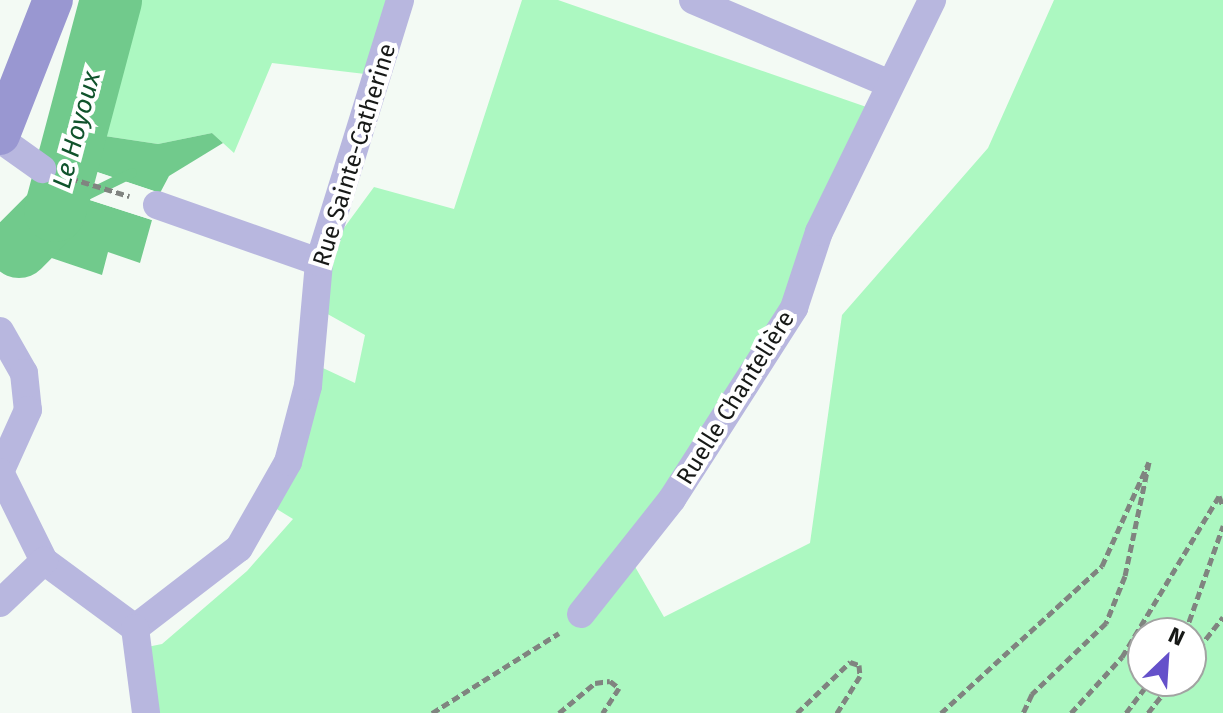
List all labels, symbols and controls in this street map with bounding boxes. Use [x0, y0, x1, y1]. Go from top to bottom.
street label: Rue Sainte-Catherine [307, 40, 403, 270]
water label: Le Hoyoux [46, 68, 108, 192]
street label: Ruelle Chantelière [671, 306, 801, 490]
north arrow [1127, 617, 1207, 697]
text: N [1164, 621, 1189, 652]

